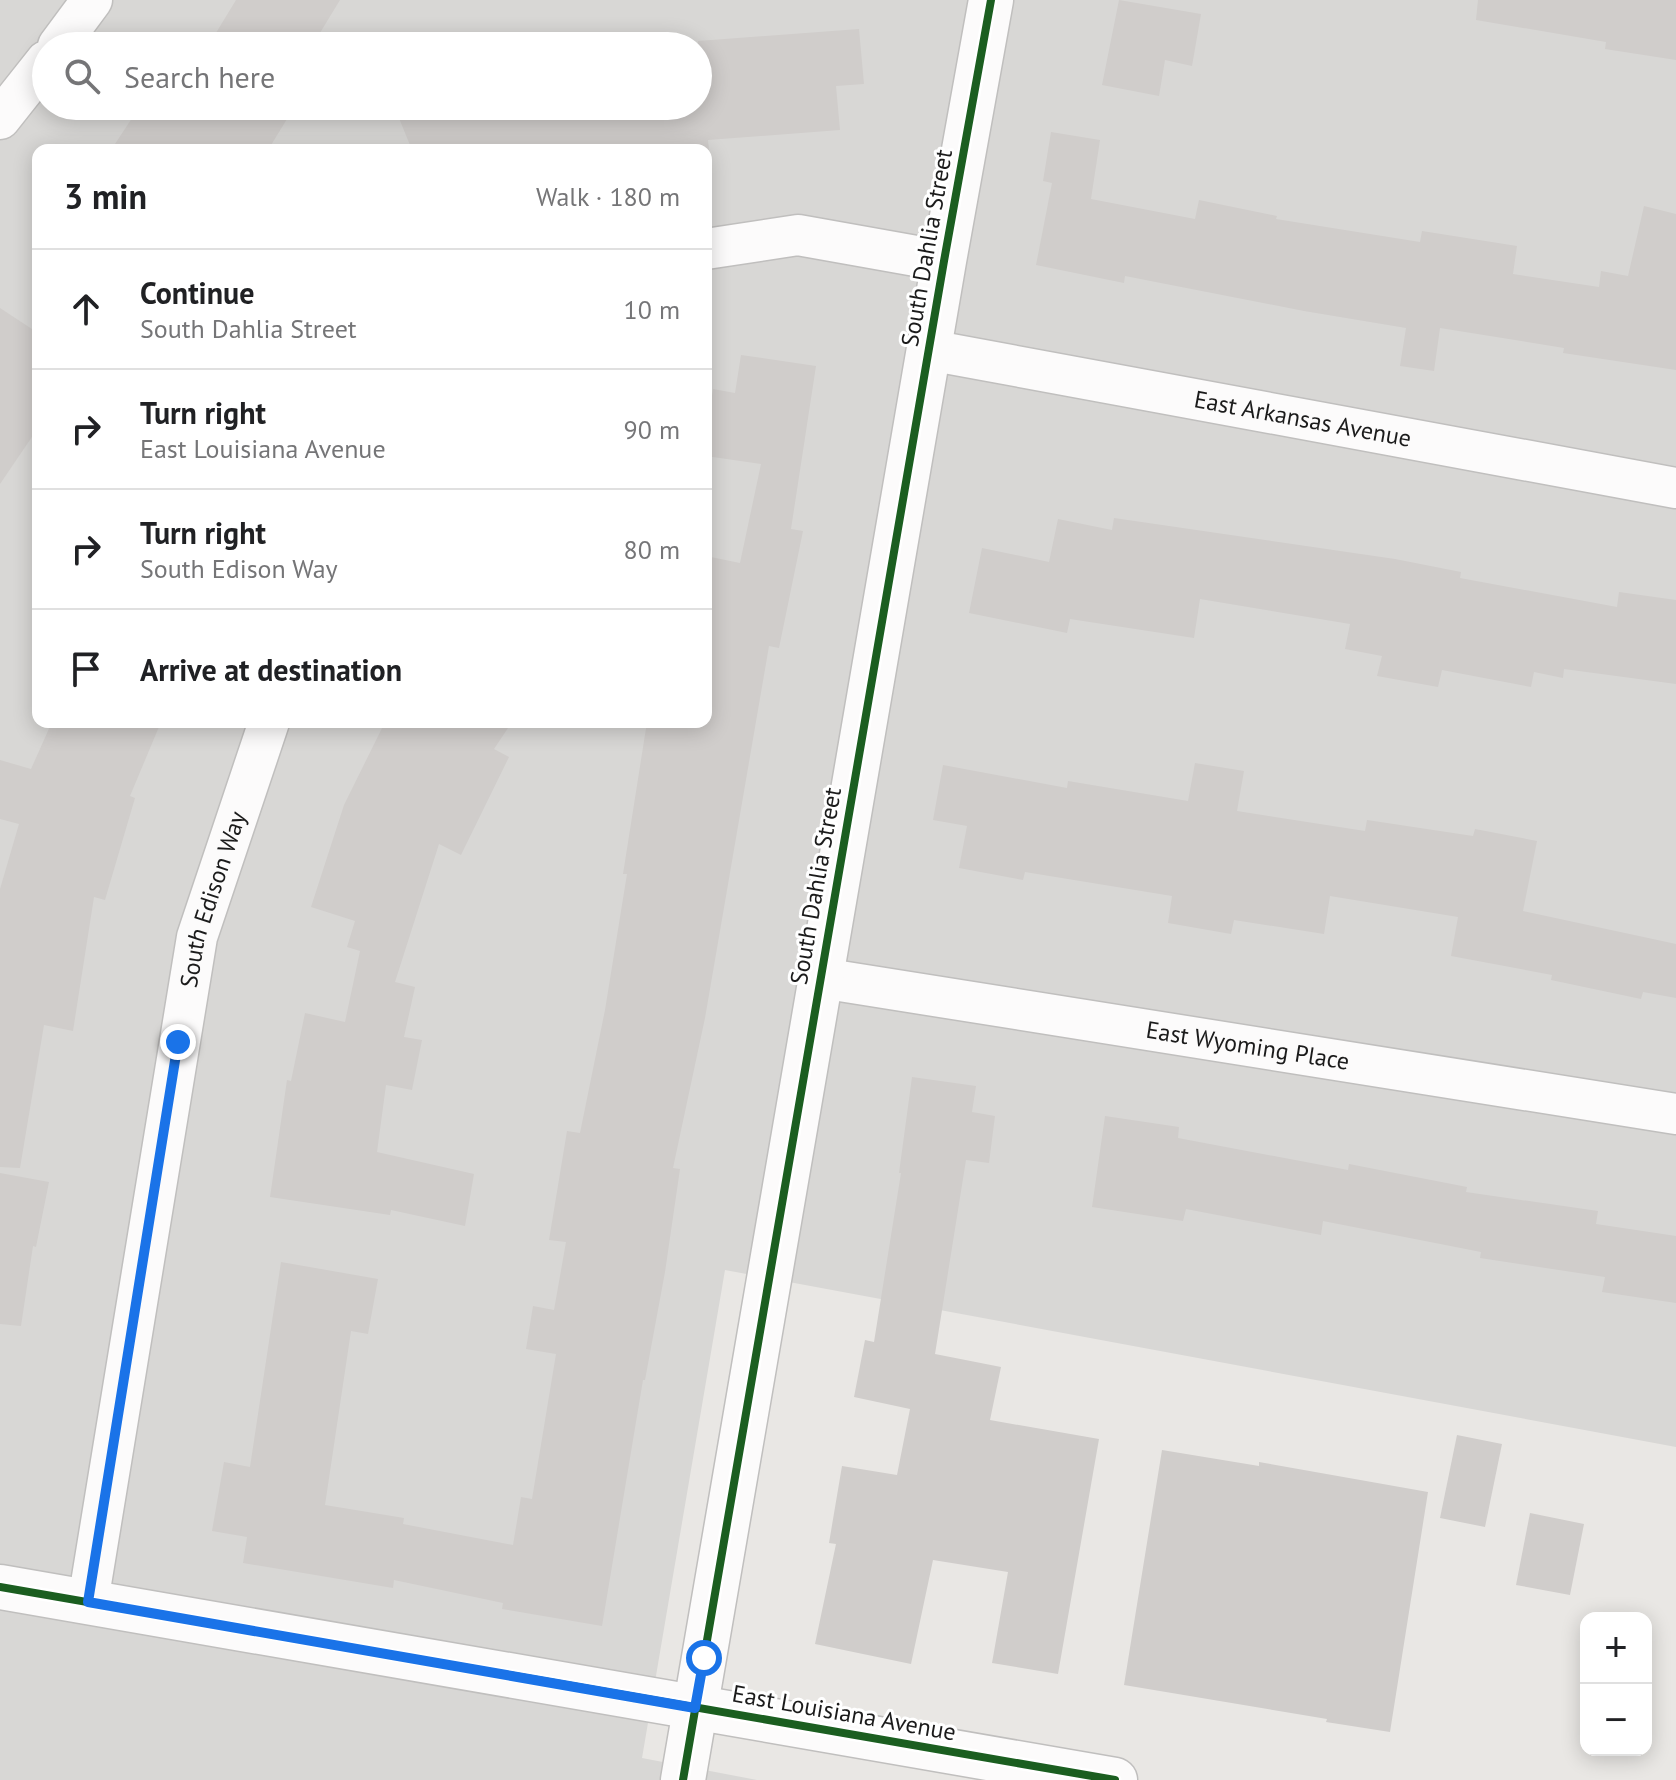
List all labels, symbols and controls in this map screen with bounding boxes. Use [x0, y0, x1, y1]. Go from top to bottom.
search box [32, 32, 712, 120]
icon: search [60, 54, 104, 98]
text: Search here [124, 57, 275, 96]
street label: South Dahlia Street [894, 147, 959, 349]
text: 3 min [64, 174, 147, 218]
text: Walk · 180 m [536, 180, 680, 213]
text: Continue [140, 273, 254, 312]
icon: ahead [64, 287, 108, 331]
text: 10 m [624, 293, 680, 326]
text: South Dahlia Street [140, 312, 357, 345]
street label: East Arkansas Avenue [1192, 383, 1414, 454]
text: Turn right [140, 393, 266, 432]
icon: right [64, 407, 108, 451]
text: 90 m [624, 413, 680, 446]
text: East Louisiana Avenue [140, 432, 386, 465]
text: Turn right [140, 513, 266, 552]
icon: right [64, 527, 108, 571]
text: 80 m [624, 533, 680, 566]
text: South Edison Way [140, 552, 338, 585]
icon: arrive [64, 647, 108, 691]
text: Arrive at destination [140, 650, 402, 689]
street label: South Dahlia Street [783, 785, 848, 987]
street label: South Edison Way [173, 807, 253, 990]
street label: East Wyoming Place [1144, 1014, 1352, 1077]
route end [160, 1024, 196, 1060]
map controls [1580, 1612, 1652, 1756]
button: + [1580, 1612, 1652, 1684]
route start [686, 1640, 722, 1676]
street label: East Louisiana Avenue [730, 1678, 958, 1747]
button: − [1580, 1684, 1652, 1756]

